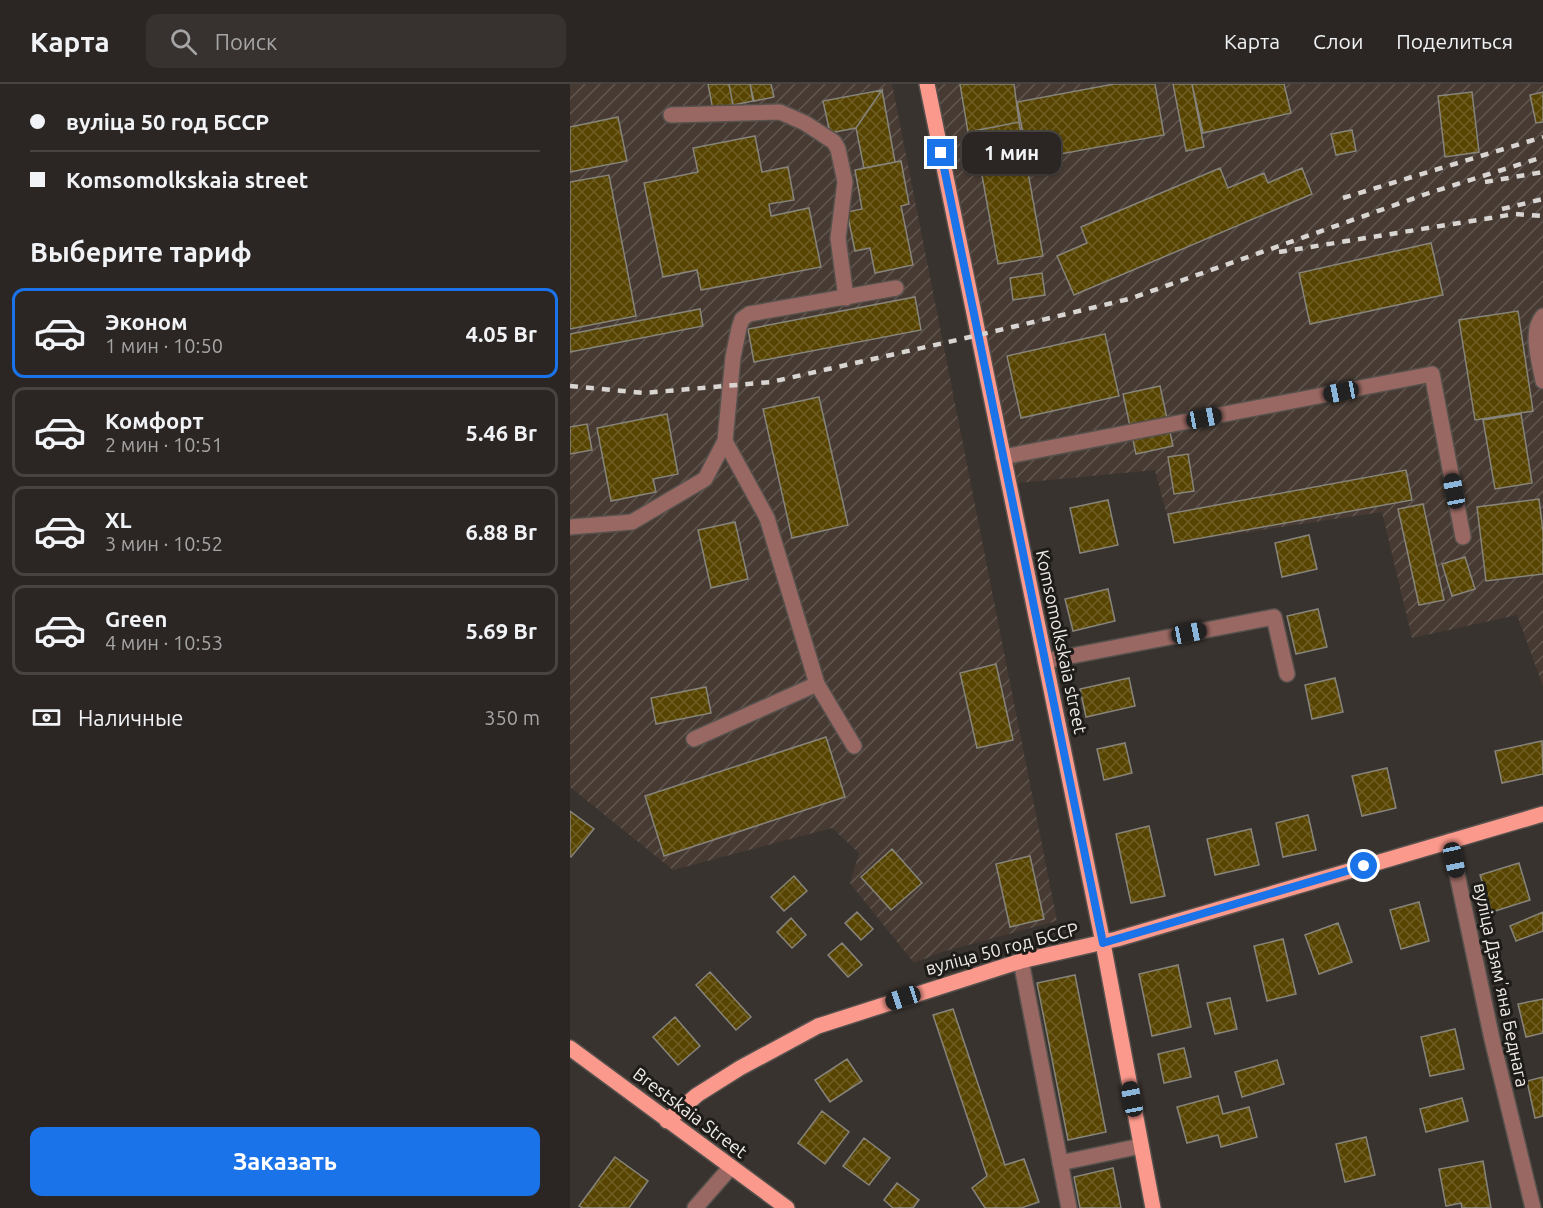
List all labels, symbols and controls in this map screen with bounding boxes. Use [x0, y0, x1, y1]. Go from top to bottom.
search box [146, 14, 566, 68]
icon: search [167, 25, 200, 58]
text: Карта [30, 26, 110, 57]
text: Поиск [215, 29, 277, 54]
text: Карта [1224, 29, 1280, 53]
text: Слои [1313, 29, 1363, 53]
text: Поделиться [1396, 29, 1513, 53]
text: вуліца 50 год БССР [66, 109, 269, 134]
callout: 1 мин [962, 132, 1061, 174]
route end [927, 139, 954, 166]
text: 1 мин [984, 141, 1039, 164]
text: Komsomolkskaia street [66, 167, 308, 192]
text: Выберите тариф [30, 237, 252, 267]
icon: car [33, 306, 87, 360]
text: Эконом [105, 309, 187, 334]
text: 4.05 Br [466, 321, 537, 346]
text: 1 мин · 10:50 [105, 334, 223, 357]
car [1322, 380, 1360, 404]
icon: car [33, 405, 87, 459]
car [1185, 406, 1223, 430]
text: Комфорт [105, 408, 204, 433]
text: 5.46 Br [466, 420, 537, 445]
text: 2 мин · 10:51 [105, 433, 223, 456]
car [1442, 472, 1466, 510]
icon: car [33, 504, 87, 558]
text: XL [105, 507, 132, 532]
text: 6.88 Br [466, 519, 537, 544]
text: 3 мин · 10:52 [105, 532, 223, 555]
street label: Komsomolkskaia street [1033, 548, 1091, 736]
icon: car [33, 603, 87, 657]
text: Green [105, 606, 167, 631]
text: 5.69 Br [466, 618, 537, 643]
car [1170, 621, 1208, 645]
text: 4 мин · 10:53 [105, 631, 223, 654]
icon: cash [30, 701, 63, 734]
text: Наличные [78, 705, 183, 730]
text: 350 m [484, 706, 540, 729]
car [1441, 841, 1467, 879]
route start [1350, 852, 1377, 879]
street label: вуліца Дзямʼяна Беднага [1471, 881, 1533, 1089]
street label: вуліца 50 год БССР [923, 918, 1081, 978]
car [883, 984, 923, 1012]
street label: Brestskaia Street [630, 1063, 751, 1161]
car [1120, 1080, 1144, 1118]
button: Заказать [30, 1127, 540, 1196]

